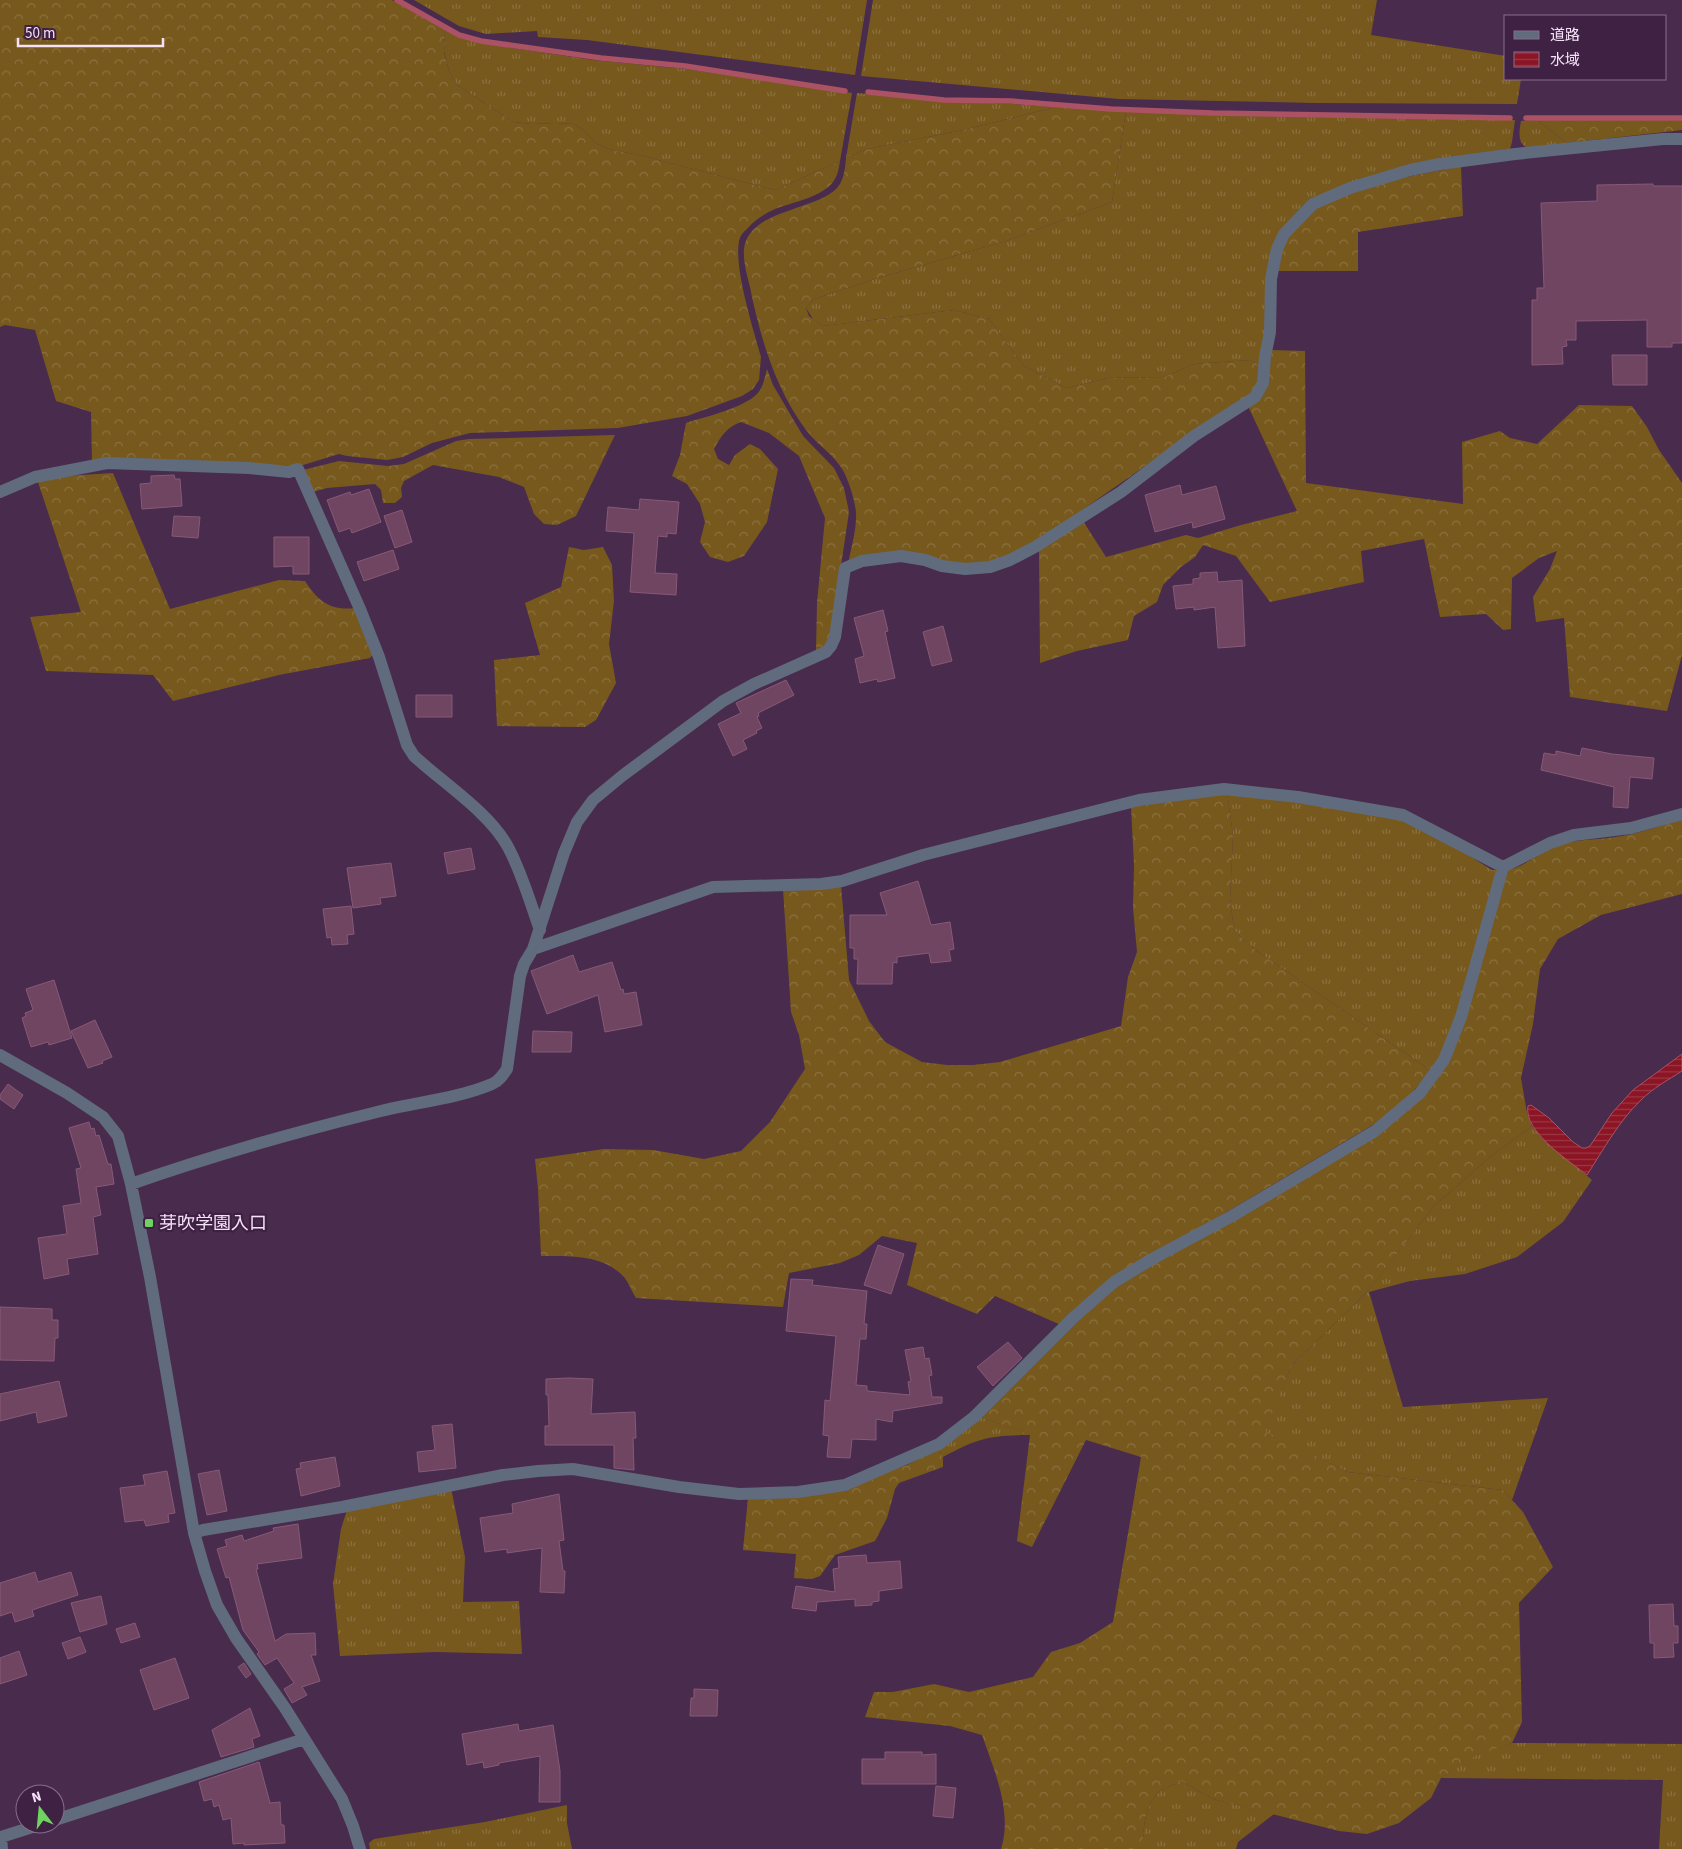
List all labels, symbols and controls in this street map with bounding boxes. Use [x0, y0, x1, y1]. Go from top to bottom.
scale bar [18, 15, 162, 47]
legend [1504, 15, 1667, 80]
text: 50 m [25, 23, 55, 44]
text: 道路 [1550, 25, 1580, 46]
text: 水域 [1550, 50, 1580, 71]
place label: 芽吹学園入口 [159, 1211, 267, 1236]
marker: 芽吹学園入口 [143, 1217, 155, 1229]
north arrow [15, 1784, 65, 1834]
text: N [29, 1787, 44, 1808]

